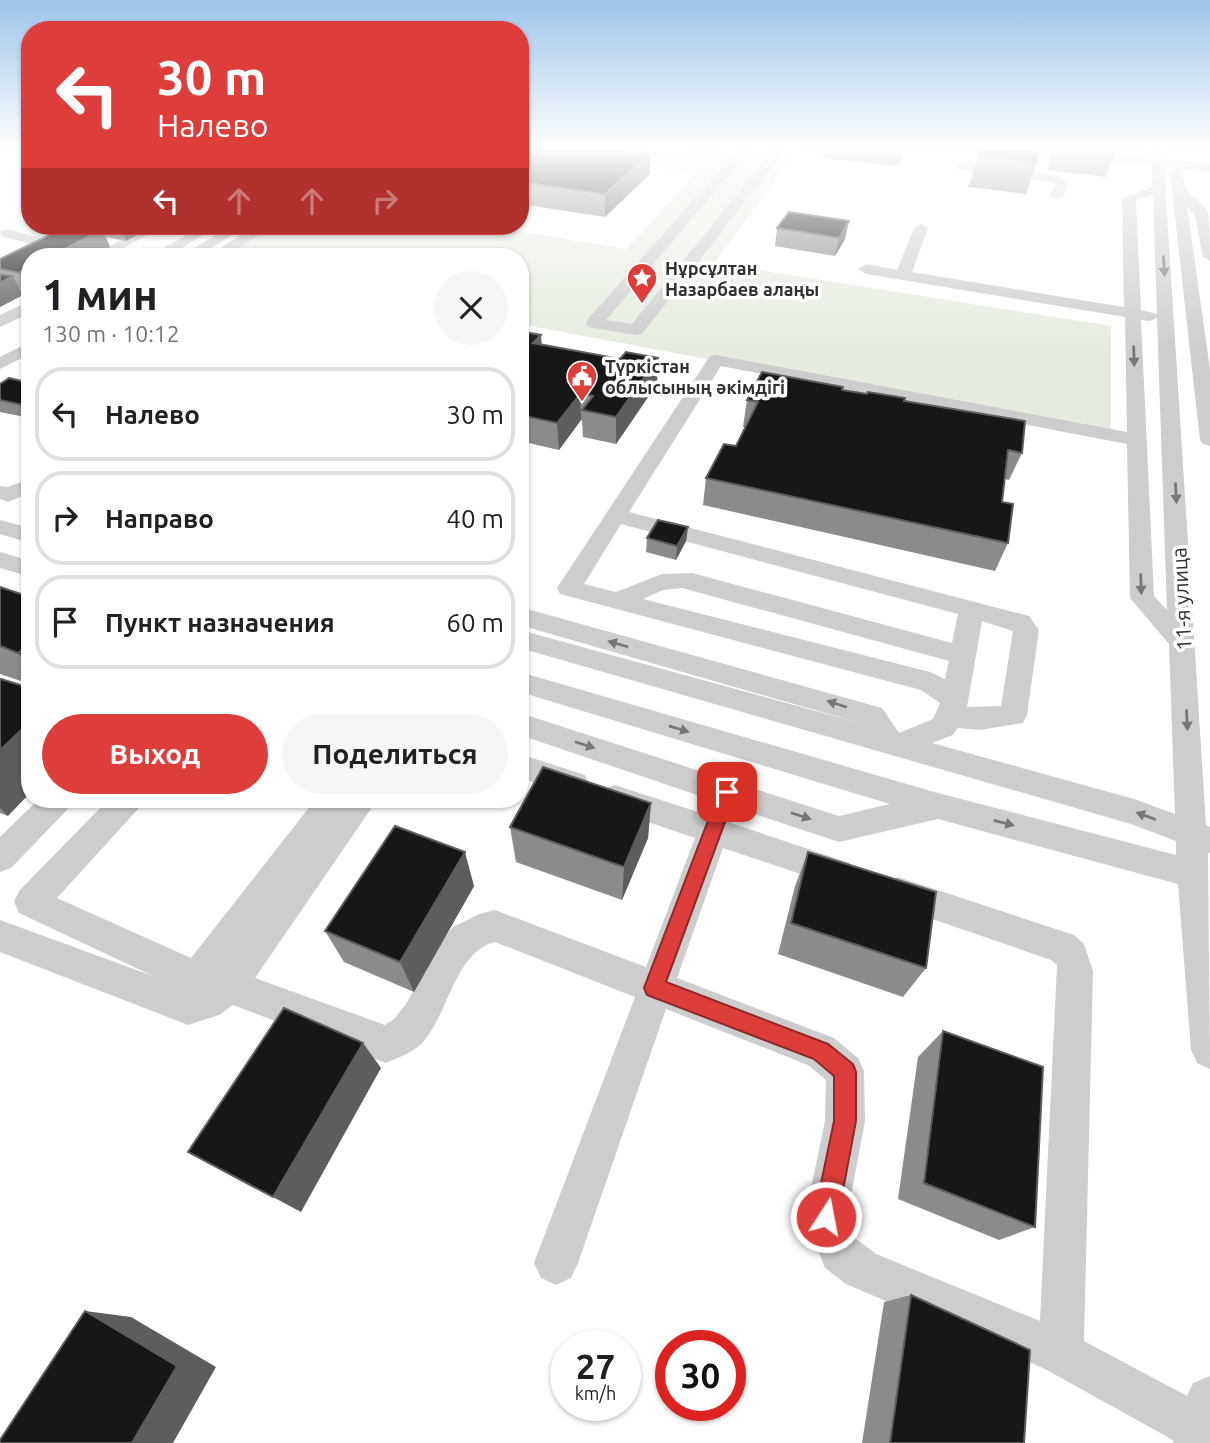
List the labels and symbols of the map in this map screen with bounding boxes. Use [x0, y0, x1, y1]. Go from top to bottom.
one-way arrow [1159, 255, 1170, 277]
place label: Нұрсұлтан Назарбаев алаңы [665, 258, 819, 299]
place icon: Нұрсұлтан Назарбаев алаңы [625, 261, 659, 305]
one-way arrow [1129, 345, 1140, 367]
place label: Түркістан облысының әкімдігі [605, 356, 785, 397]
public building icon: Түркістан облысының әкімдігі [565, 359, 599, 403]
one-way arrow [1170, 482, 1181, 504]
street label: 11-я улица [1166, 547, 1196, 651]
one-way arrow [1135, 573, 1147, 595]
one-way arrow [607, 638, 628, 648]
one-way arrow [827, 699, 848, 709]
one-way arrow [1182, 709, 1193, 731]
one-way arrow [669, 725, 690, 735]
one-way arrow [574, 740, 595, 751]
pin [697, 762, 757, 822]
one-way arrow [790, 811, 811, 822]
one-way arrow [1136, 811, 1157, 822]
one-way arrow [993, 818, 1015, 829]
position arrow [789, 1180, 863, 1254]
speed limit sign: 30 [655, 1330, 746, 1421]

